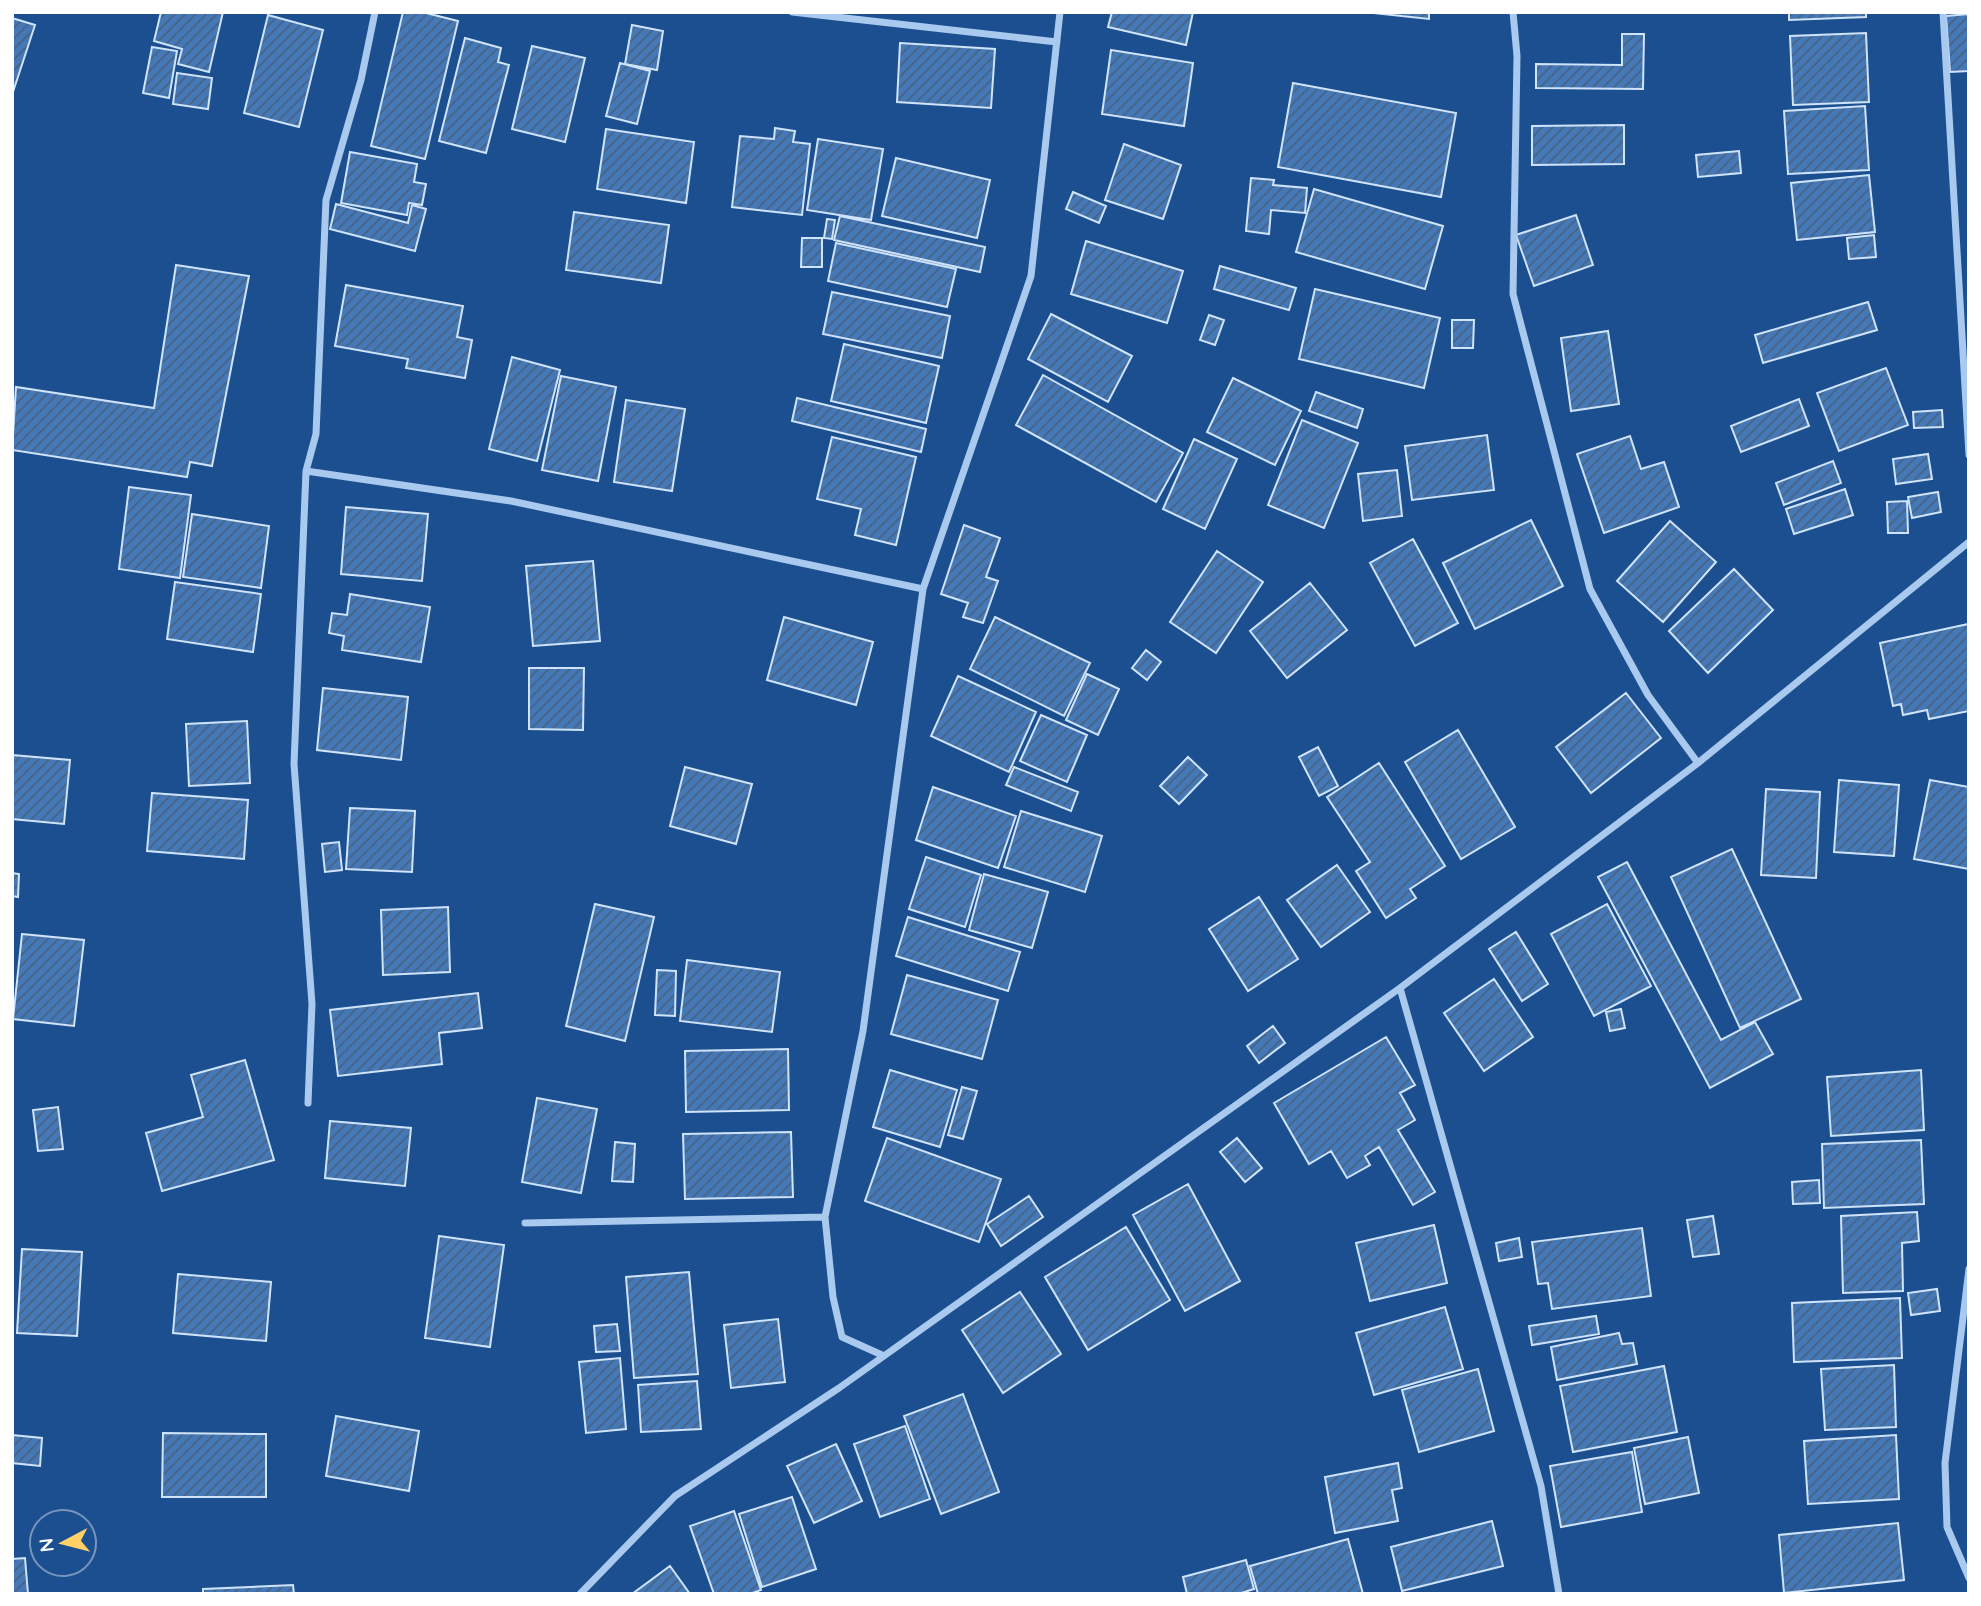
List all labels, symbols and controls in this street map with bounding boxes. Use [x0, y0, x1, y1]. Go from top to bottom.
north arrow [28, 1508, 98, 1578]
text: N [33, 1537, 59, 1553]

